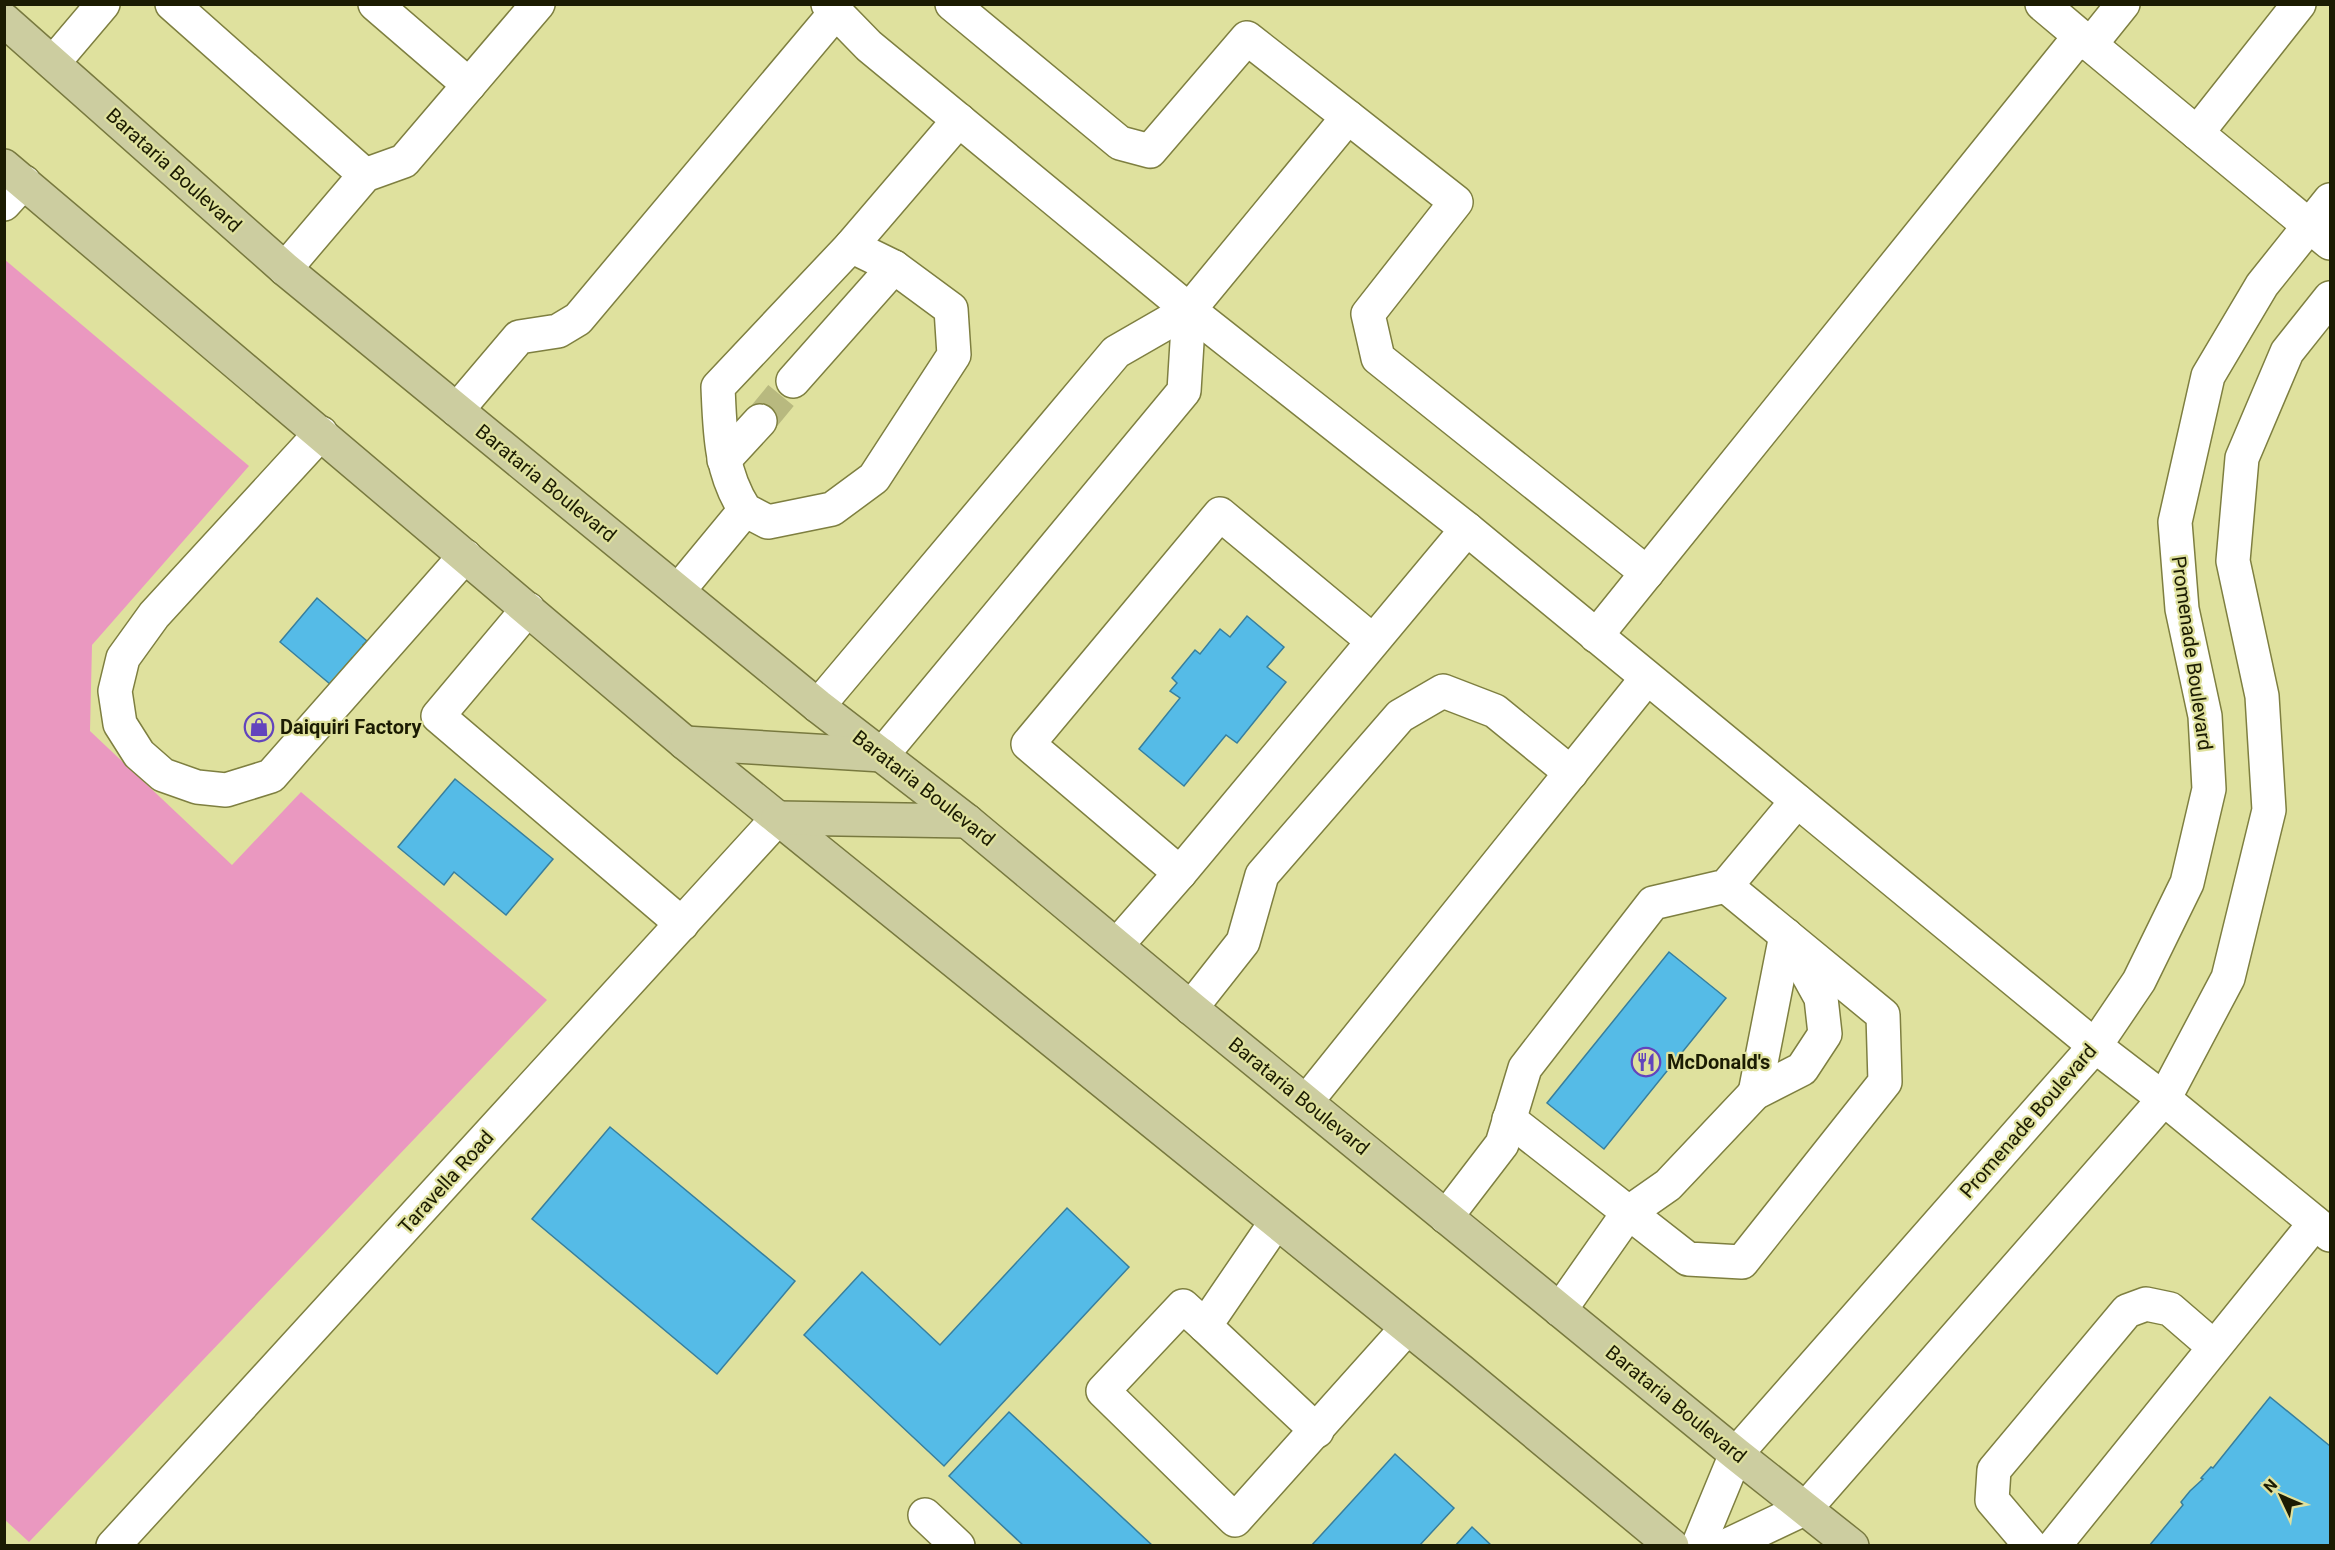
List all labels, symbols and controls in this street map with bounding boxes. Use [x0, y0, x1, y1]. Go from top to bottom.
street label: Barataria Boulevard [101, 103, 247, 237]
street label: Barataria Boulevard [471, 419, 621, 547]
street label: Promenade Boulevard [2166, 554, 2218, 752]
shop icon: Daiquiri Factory [243, 711, 275, 743]
place label: Daiquiri Factory [280, 715, 422, 739]
street label: Barataria Boulevard [848, 725, 1000, 851]
street label: Barataria Boulevard [1224, 1032, 1374, 1160]
street label: Promenade Boulevard [1955, 1039, 2101, 1203]
restaurant icon: McDonald's [1630, 1046, 1662, 1078]
place label: McDonald's [1667, 1050, 1770, 1074]
street label: Taravella Road [393, 1125, 499, 1239]
street label: Barataria Boulevard [1601, 1340, 1751, 1468]
north arrow [2251, 1466, 2311, 1526]
text: N [2260, 1475, 2281, 1497]

